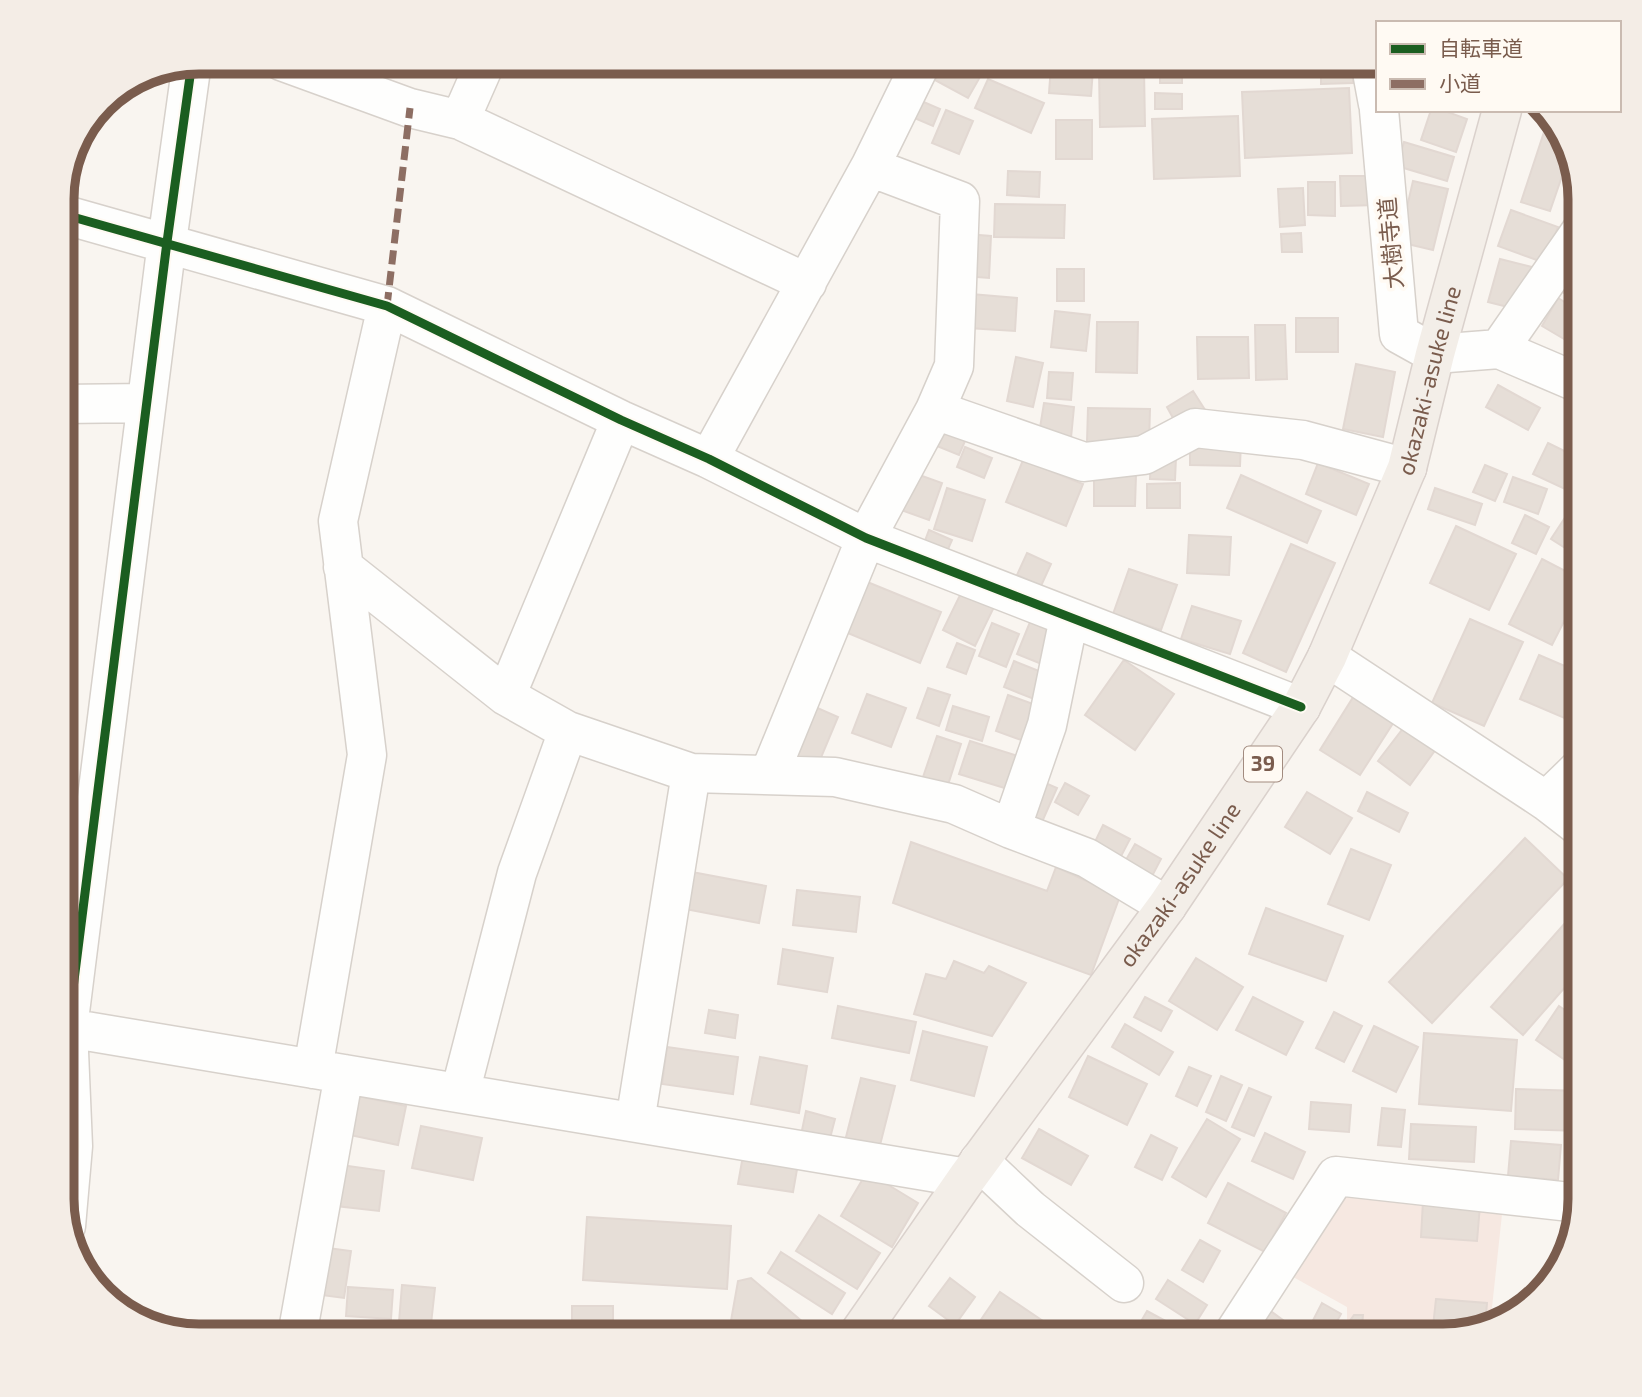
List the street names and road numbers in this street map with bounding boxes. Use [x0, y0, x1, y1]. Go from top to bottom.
street label: 大樹寺道 [1372, 196, 1408, 290]
street label: okazaki-asuke line [1391, 282, 1466, 479]
road number: 39 [1244, 746, 1282, 782]
street label: okazaki-asuke line [1112, 796, 1246, 972]

